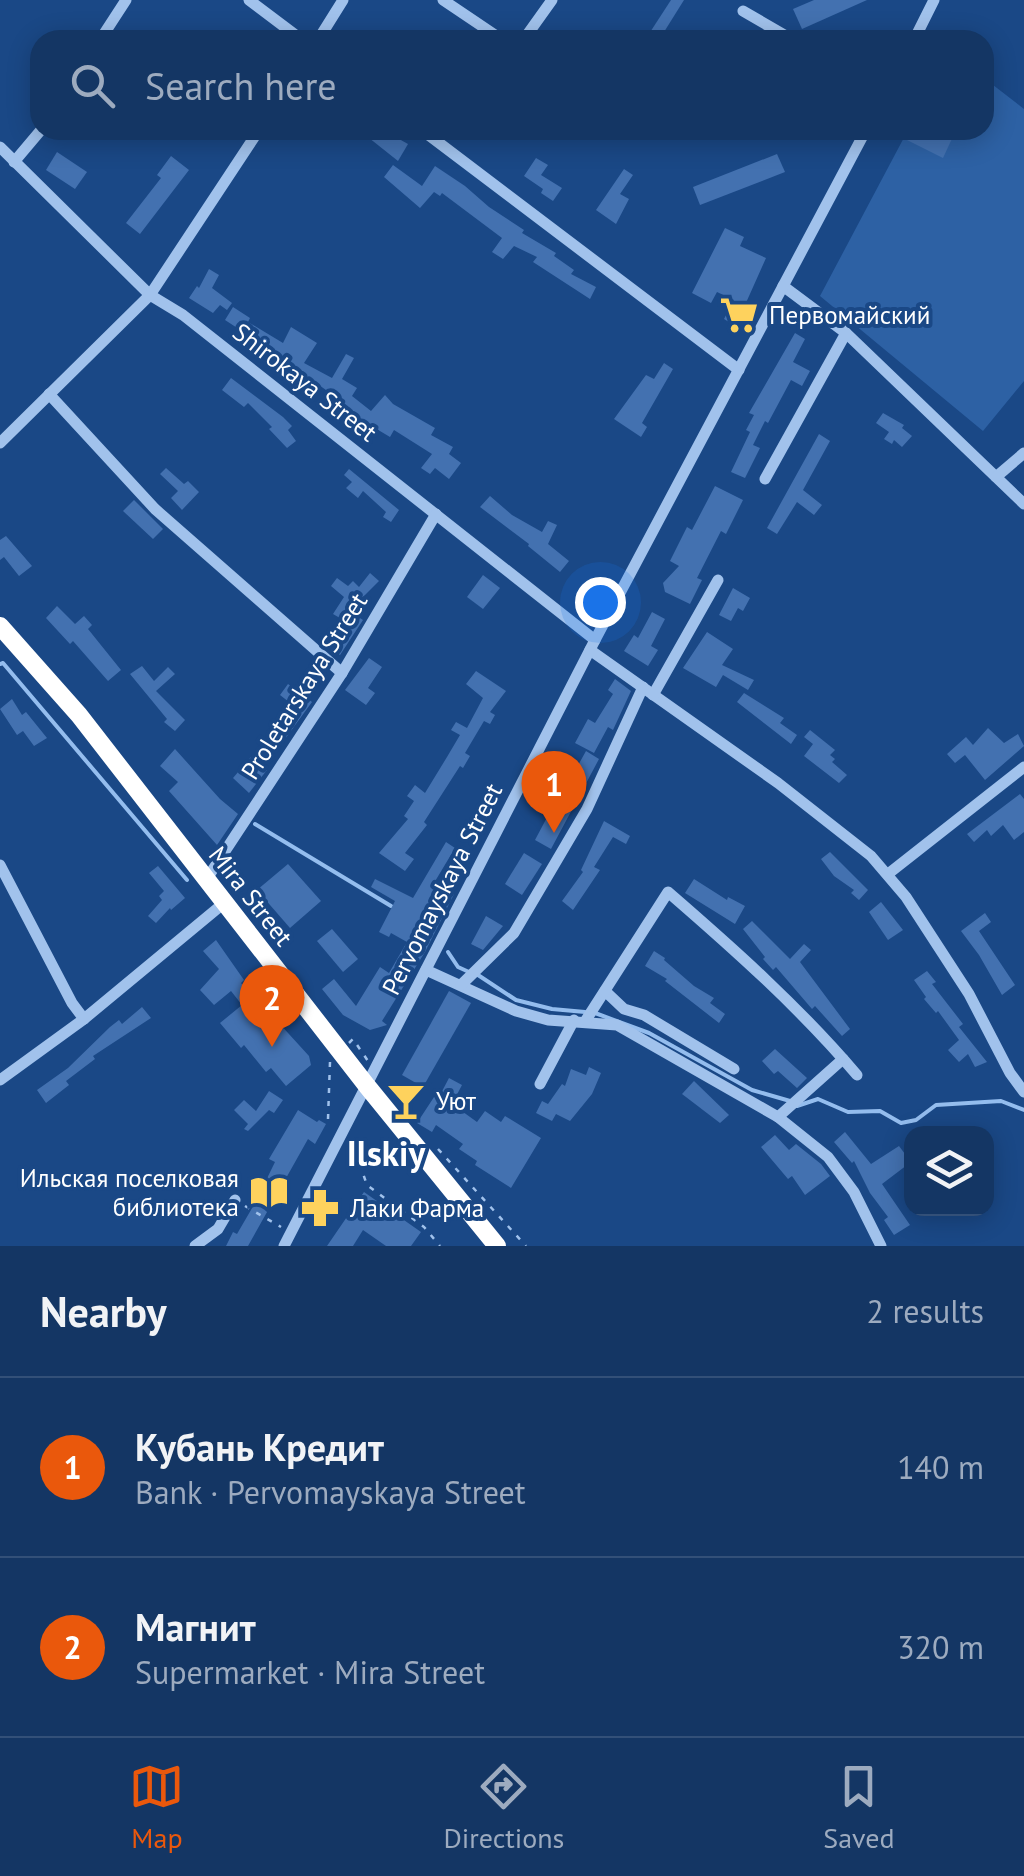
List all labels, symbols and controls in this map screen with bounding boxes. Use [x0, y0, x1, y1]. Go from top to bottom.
search box [30, 30, 994, 140]
icon: search [65, 58, 120, 113]
text: Search here [145, 61, 337, 110]
supermarket icon: Первомайский [718, 294, 760, 336]
place label: Первомайский [769, 299, 930, 331]
street label: Shirokaya Street [226, 316, 384, 449]
your location [575, 577, 626, 628]
street label: Proletarskaya Street [234, 586, 375, 785]
pin: 1 [522, 750, 586, 833]
street label: Pervomayskaya Street [375, 777, 509, 1000]
street label: Mira Street [202, 840, 300, 953]
pin: 2 [240, 964, 304, 1047]
bar icon: Уют [385, 1080, 427, 1122]
place label: Уют [436, 1085, 476, 1117]
map controls [904, 1126, 994, 1216]
button: layers [904, 1126, 994, 1216]
district label: Ilskiy [347, 1130, 426, 1176]
place label: Ильская поселковая библиотека [20, 1162, 239, 1223]
library icon: Ильская поселковая библиотека [248, 1171, 290, 1213]
pharmacy icon: Лаки Фарма [299, 1187, 341, 1229]
place label: Лаки Фарма [349, 1192, 484, 1224]
text: Nearby [40, 1284, 167, 1339]
text: 2 results [866, 1290, 984, 1332]
text: Кубань Кредит [135, 1422, 384, 1471]
text: 1 [63, 1446, 82, 1488]
text: 140 m [897, 1446, 984, 1488]
text: Bank · Pervomayskaya Street [135, 1471, 526, 1513]
text: Магнит [135, 1602, 256, 1651]
text: 2 [63, 1626, 82, 1668]
text: 320 m [897, 1626, 984, 1668]
text: Supermarket · Mira Street [135, 1651, 485, 1693]
tab: Map [129, 1759, 184, 1856]
tab: Directions [443, 1759, 564, 1856]
tab: Saved [823, 1759, 895, 1856]

